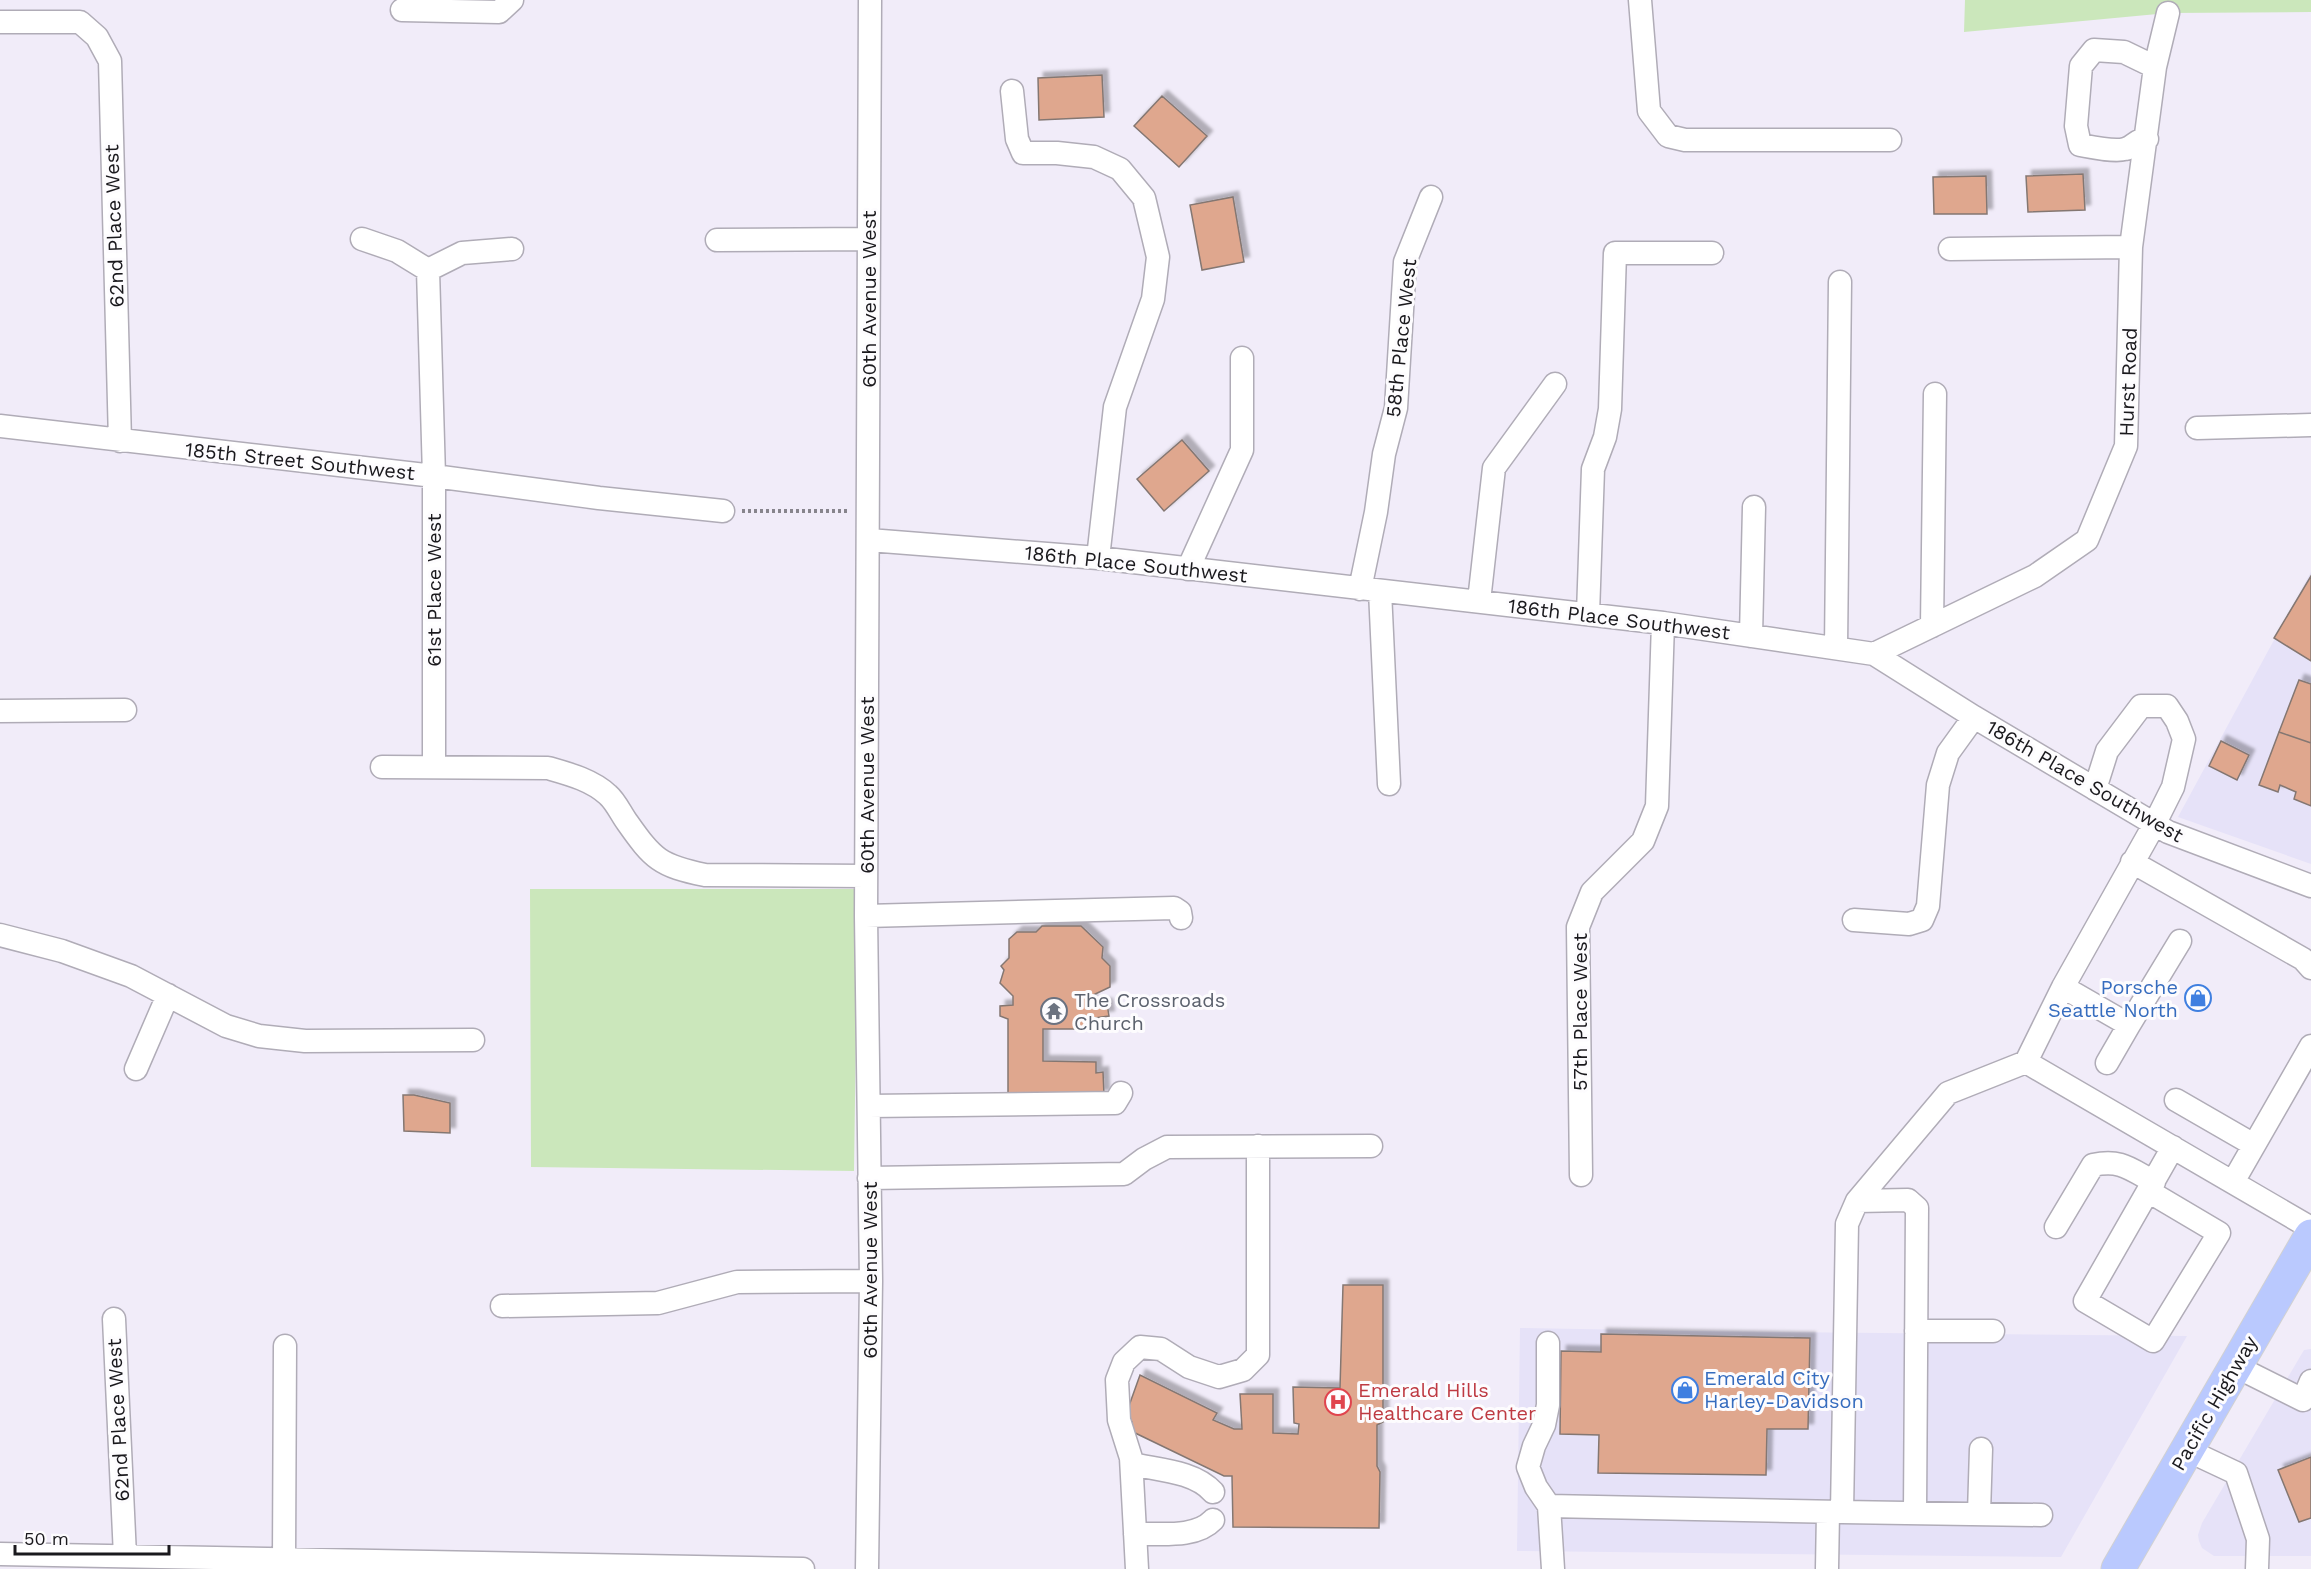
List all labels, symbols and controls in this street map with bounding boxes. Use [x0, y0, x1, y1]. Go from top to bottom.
street label: 62nd Place West [99, 143, 129, 308]
street label: 60th Avenue West [857, 210, 881, 388]
street label: 58th Place West [1381, 257, 1421, 418]
street label: Hurst Road [2114, 327, 2142, 437]
street label: 185th Street Southwest [184, 437, 417, 485]
street label: 61st Place West [422, 513, 446, 667]
street label: 186th Place Southwest [1024, 540, 1249, 588]
street label: 186th Place Southwest [1507, 593, 1732, 645]
street label: 60th Avenue West [855, 696, 879, 874]
street label: 186th Place Southwest [1982, 715, 2188, 848]
street label: 57th Place West [1568, 932, 1592, 1091]
place label: Porsche Seattle North [2048, 975, 2178, 1022]
shop icon: Porsche Seattle North [2183, 983, 2213, 1013]
place label: The Crossroads Church [1074, 988, 1225, 1035]
temple icon: The Crossroads Church [1039, 996, 1069, 1026]
street label: 60th Avenue West [858, 1181, 882, 1359]
street label: Pacific Highway [2166, 1331, 2263, 1475]
street label: 62nd Place West [102, 1337, 134, 1502]
place label: Emerald City Harley-Davidson [1704, 1366, 1864, 1413]
shop icon: Emerald City Harley-Davidson [1670, 1375, 1700, 1405]
place label: Emerald Hills Healthcare Center [1358, 1378, 1536, 1425]
hospital icon: Emerald Hills Healthcare Center [1323, 1387, 1353, 1417]
scale bar [15, 1518, 170, 1556]
text: 50 m [24, 1528, 69, 1549]

